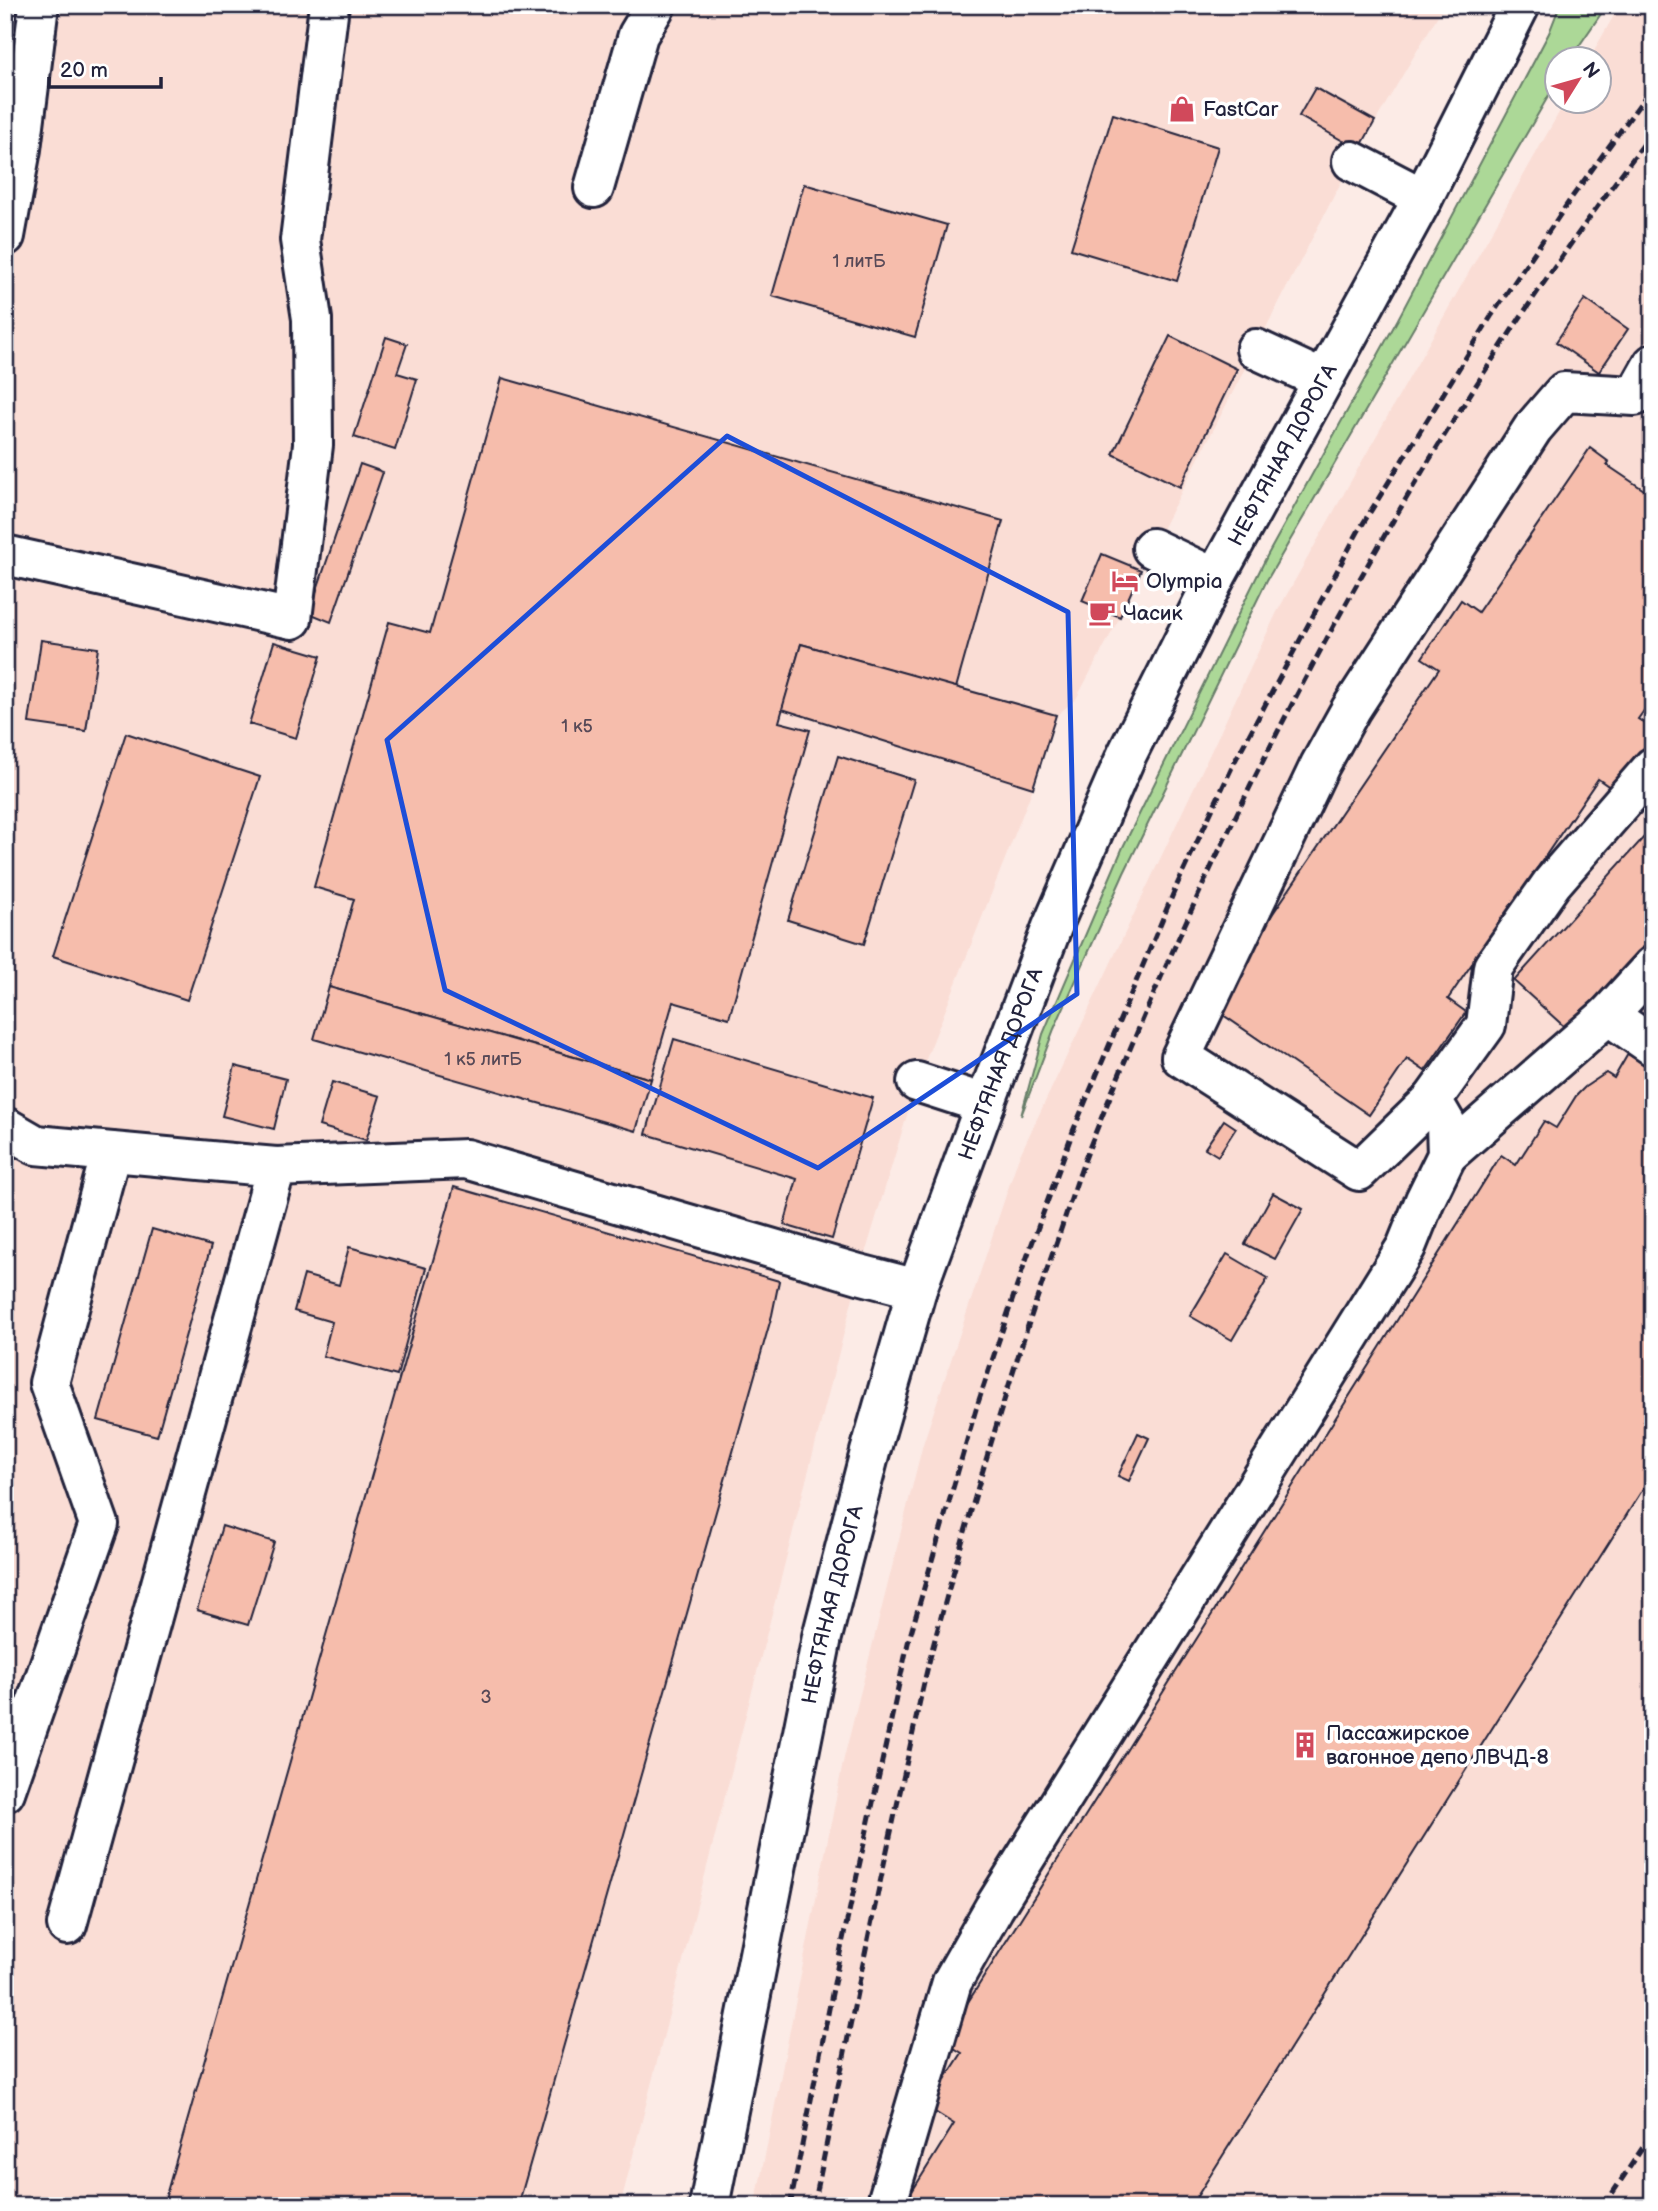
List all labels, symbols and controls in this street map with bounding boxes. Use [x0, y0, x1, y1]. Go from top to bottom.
scale bar [49, 46, 161, 90]
north arrow [1542, 46, 1612, 116]
text: 20 m [60, 58, 108, 83]
text: N [1577, 58, 1604, 83]
shop icon: FastCar [1167, 94, 1197, 124]
place label: FastCar [1203, 97, 1278, 122]
house number: 1 литБ [833, 251, 886, 272]
street label: НЕФТЯНАЯ ДОРОГА [1223, 360, 1343, 550]
hotel icon: Olympia [1110, 566, 1140, 596]
place label: Olympia [1146, 569, 1223, 594]
cafe icon: Часик [1087, 598, 1117, 628]
place label: Часик [1123, 601, 1183, 626]
house number: 1 к5 [561, 716, 593, 737]
street label: НЕФТЯНАЯ ДОРОГА [953, 964, 1049, 1164]
house number: 1 к5 литБ [444, 1049, 522, 1070]
street label: НЕФТЯНАЯ ДОРОГА [797, 1502, 869, 1706]
house number: 3 [480, 1687, 492, 1708]
place label: Пассажирское вагонное депо ЛВЧД-8 [1326, 1721, 1549, 1770]
building icon: Пассажирское вагонное депо ЛВЧД-8 [1290, 1730, 1320, 1760]

